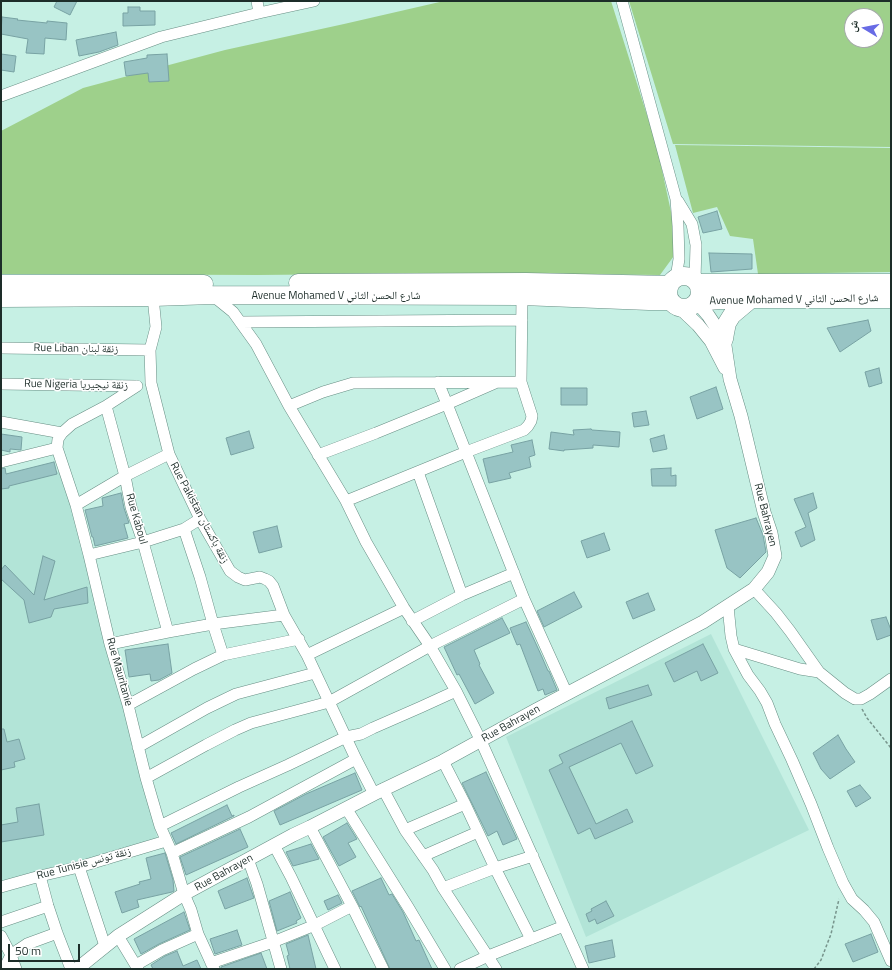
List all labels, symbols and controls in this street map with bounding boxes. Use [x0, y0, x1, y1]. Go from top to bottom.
north arrow [844, 8, 884, 48]
text: ش [844, 19, 862, 33]
street label: Avenue Mohamed V شارع الحسن الثاني [251, 289, 421, 303]
street label: Avenue Mohamed V شارع الحسن الثاني [709, 292, 879, 308]
street label: Rue Liban زنقة لبنان [34, 342, 118, 356]
street label: Rue Nigeria زنقة نيجيريا [24, 377, 128, 393]
street label: Rue Pakistan زنقة باكستان [167, 460, 231, 566]
street label: Rue Bahrayen [751, 482, 779, 548]
street label: Rue Kaboul [122, 492, 150, 546]
street label: Rue Mauritanie [103, 636, 135, 708]
street label: Rue Bahrayen [480, 703, 542, 745]
street label: Rue Tunisie زنقة تونس [35, 845, 133, 883]
street label: Rue Bahrayen [193, 852, 255, 894]
scale bar [10, 936, 82, 962]
text: 50 m [15, 941, 41, 960]

